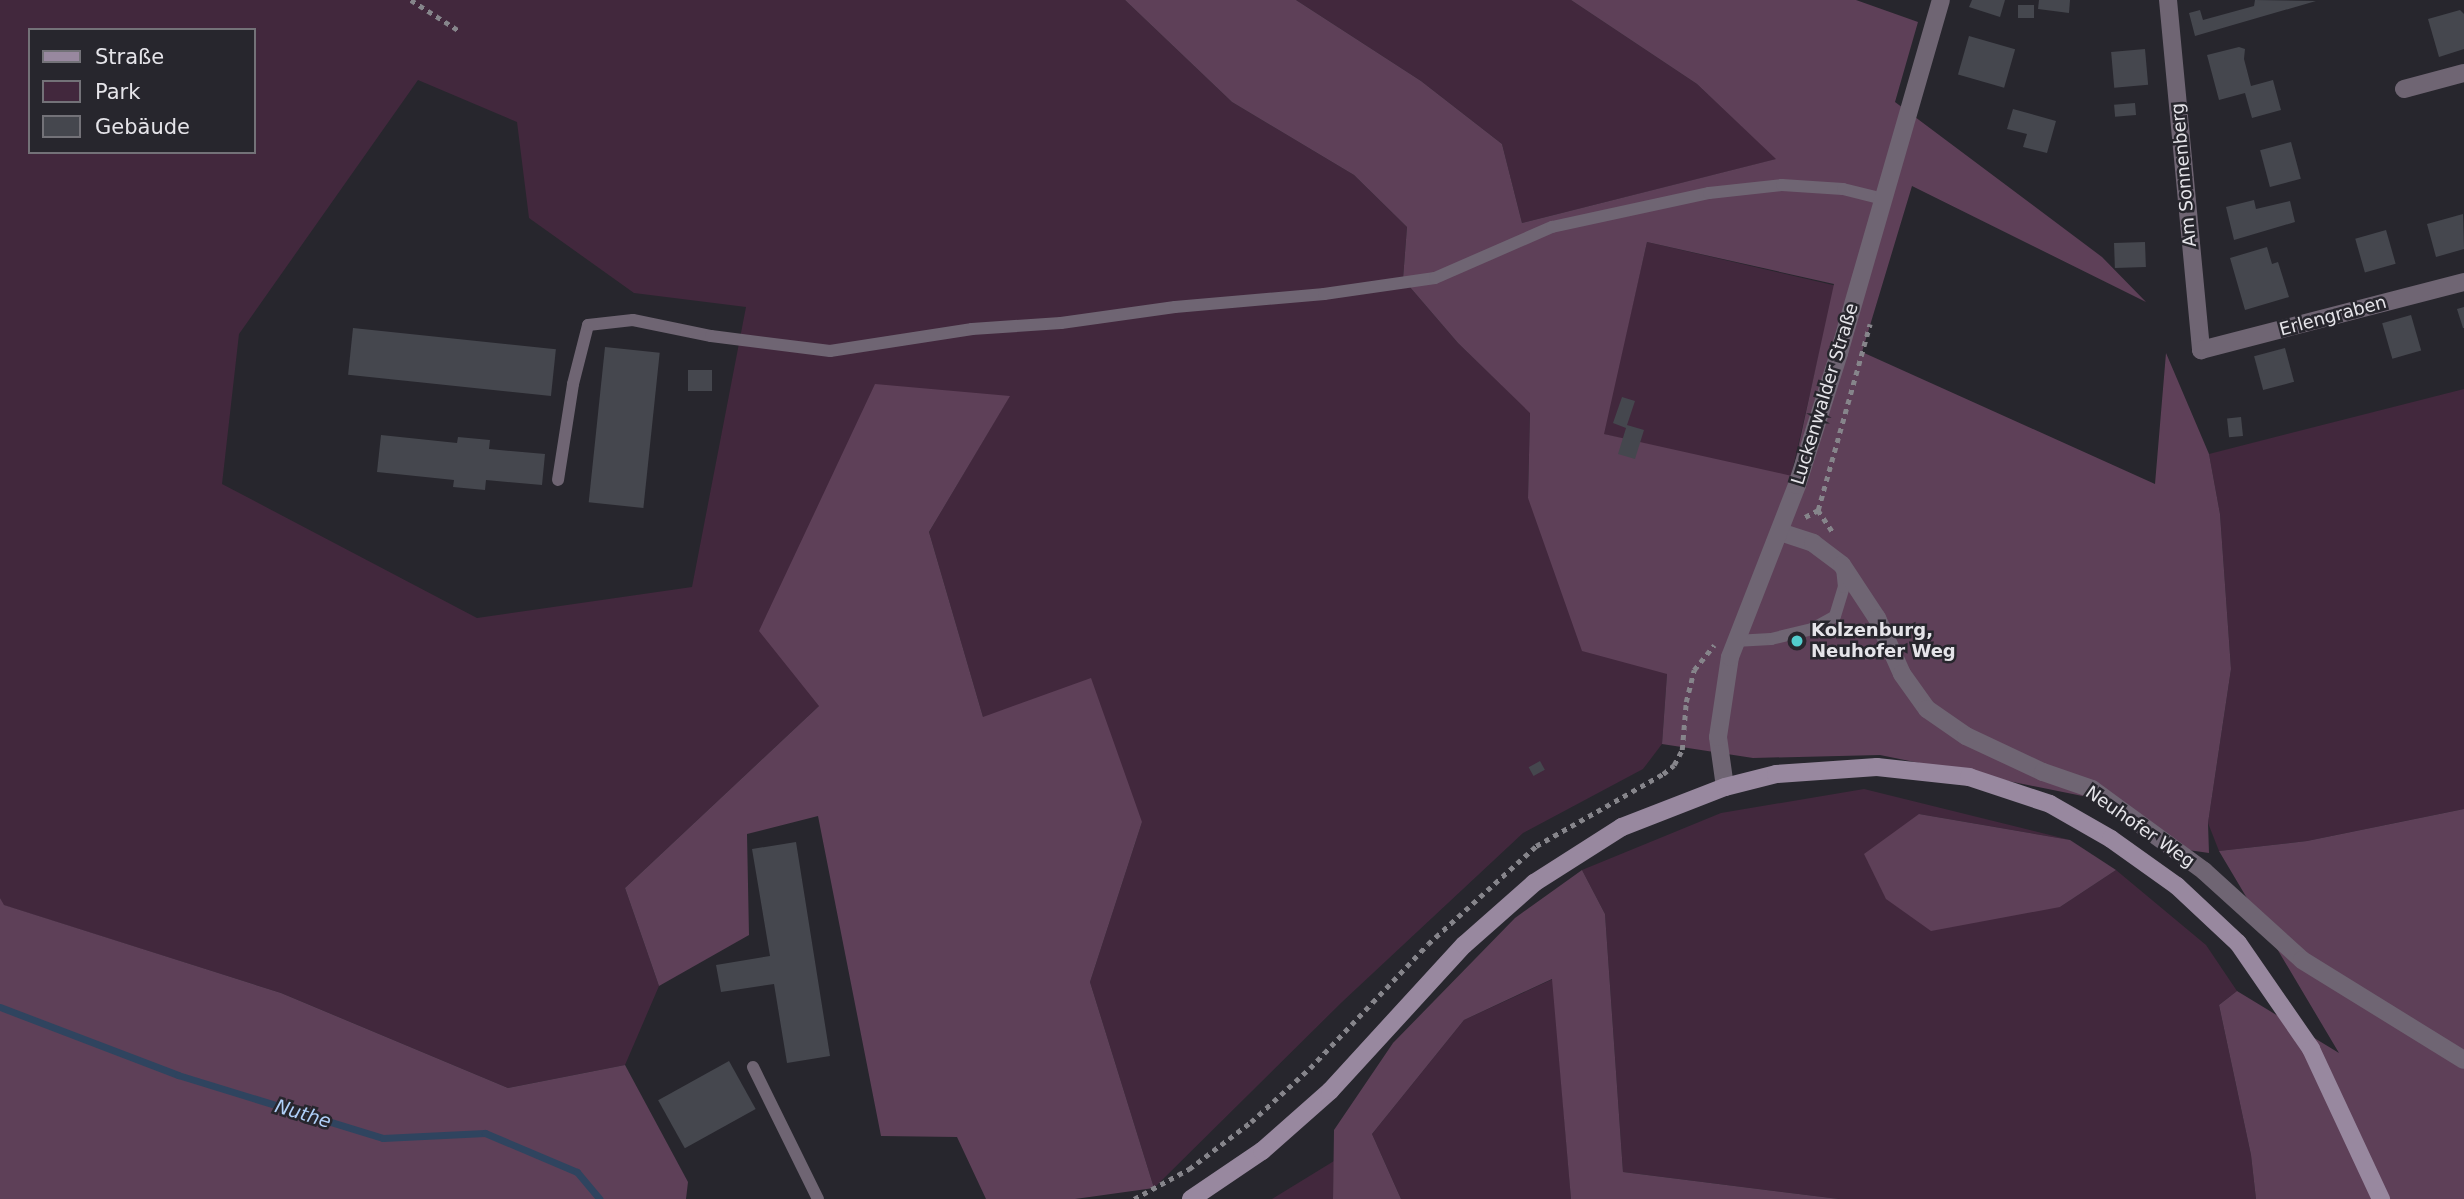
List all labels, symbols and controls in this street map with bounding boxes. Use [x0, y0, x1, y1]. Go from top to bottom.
legend [28, 28, 256, 154]
text: Straße [95, 45, 164, 69]
text: Park [95, 80, 140, 104]
street label: Am Sonnenberg [2167, 102, 2201, 248]
text: Gebäude [95, 115, 190, 139]
street label: Erlengraben [2277, 291, 2389, 341]
street label: Luckenwalder Straße [1787, 300, 1863, 488]
place label: Kolzenburg, Neuhofer Weg [1811, 620, 1956, 662]
marker: Kolzenburg, Neuhofer Weg [1789, 633, 1805, 649]
street label: Neuhofer Weg [2081, 781, 2199, 873]
water label: Nuthe [272, 1095, 334, 1133]

